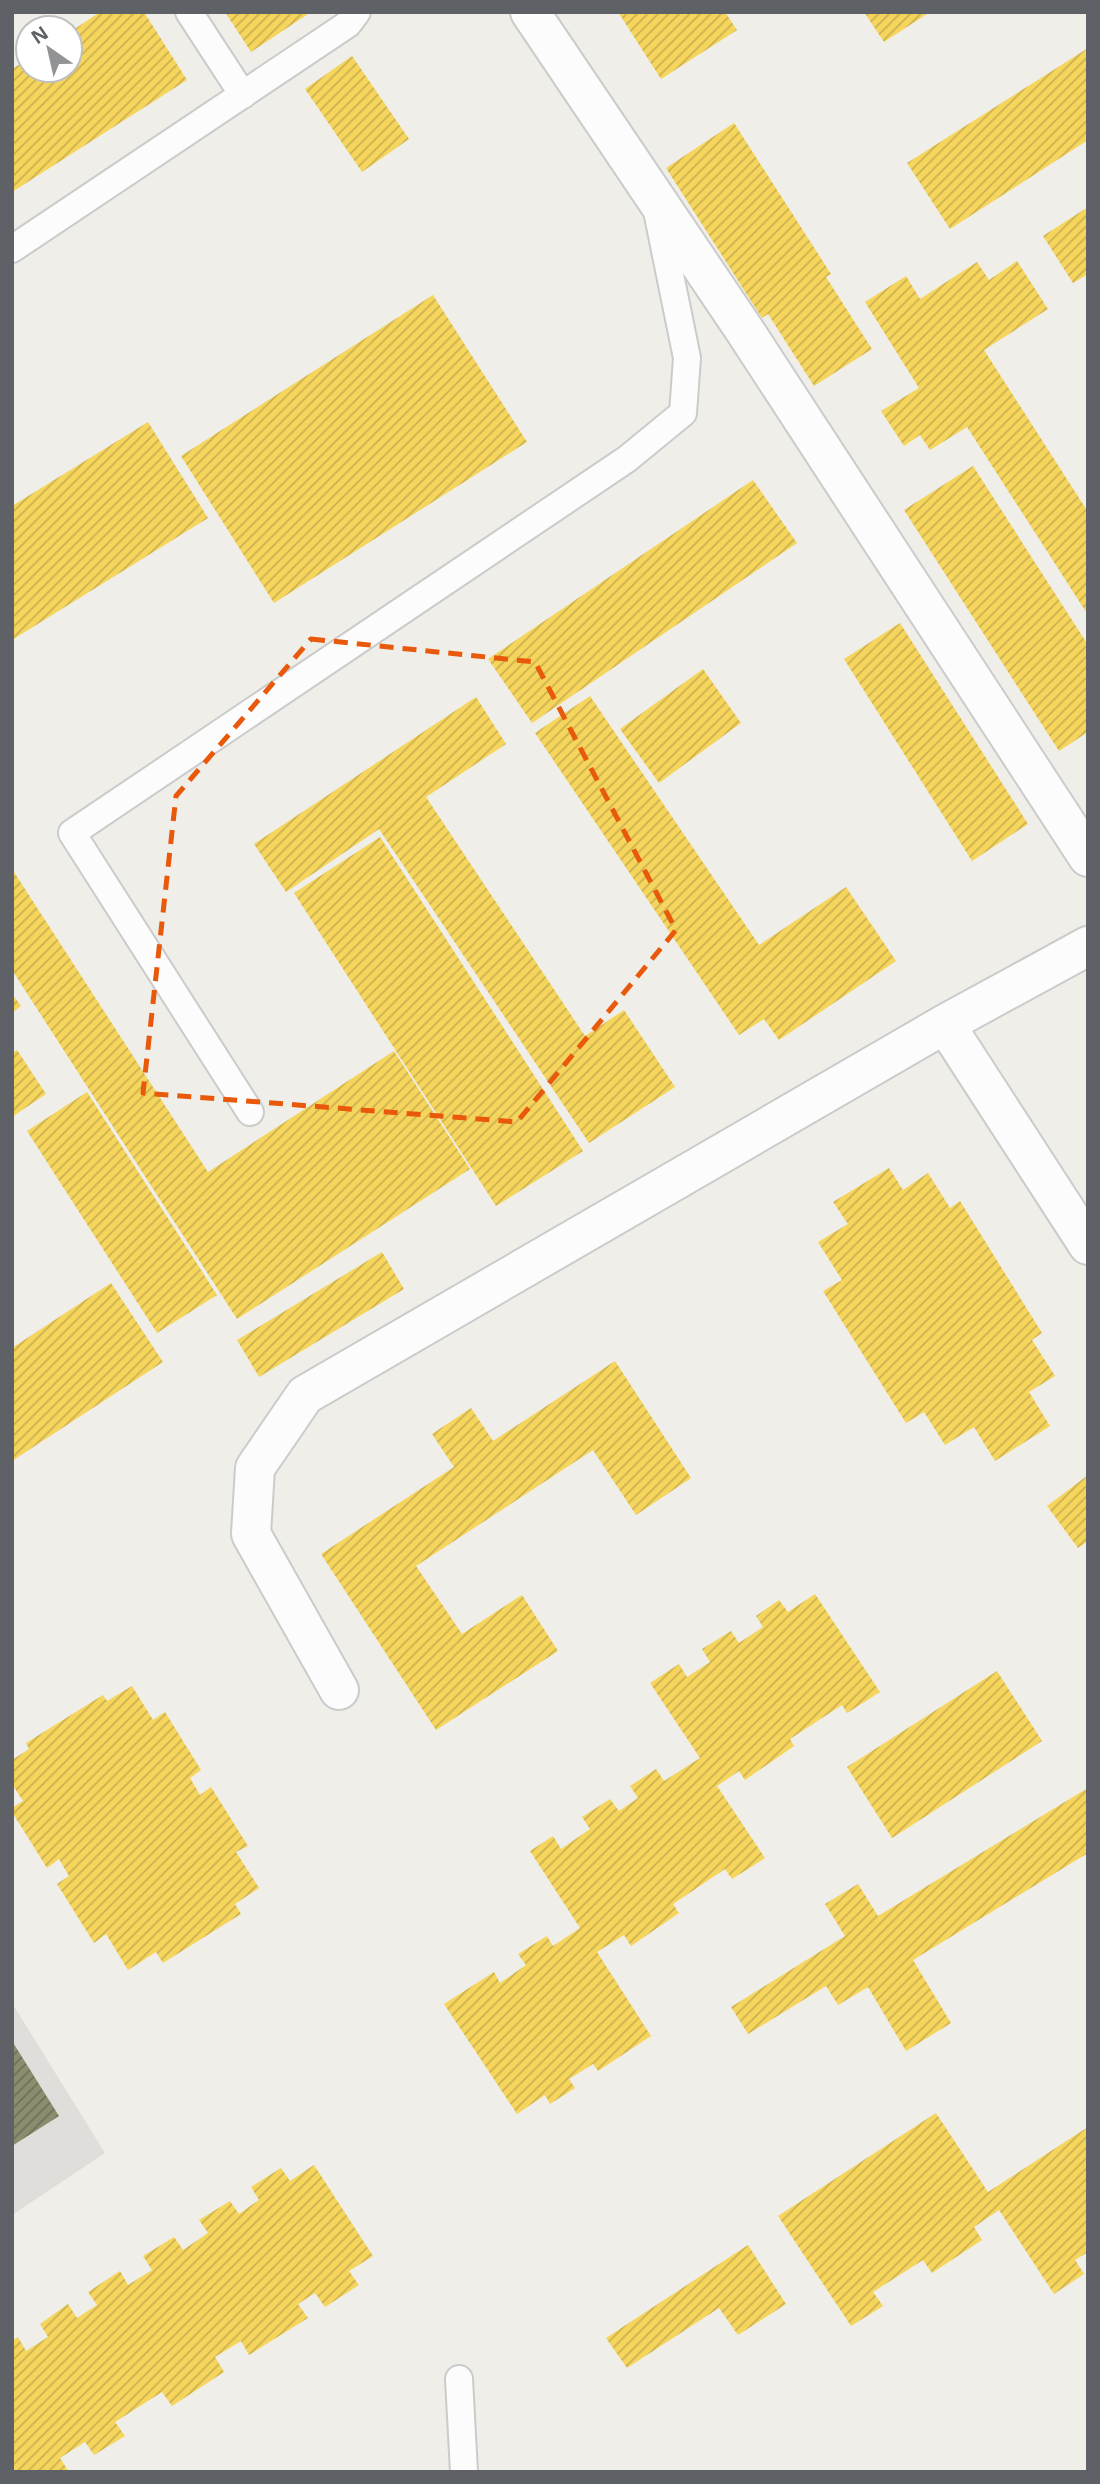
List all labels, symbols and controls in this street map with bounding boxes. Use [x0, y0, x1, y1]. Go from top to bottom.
north arrow [14, 14, 84, 84]
text: N [26, 20, 53, 50]

